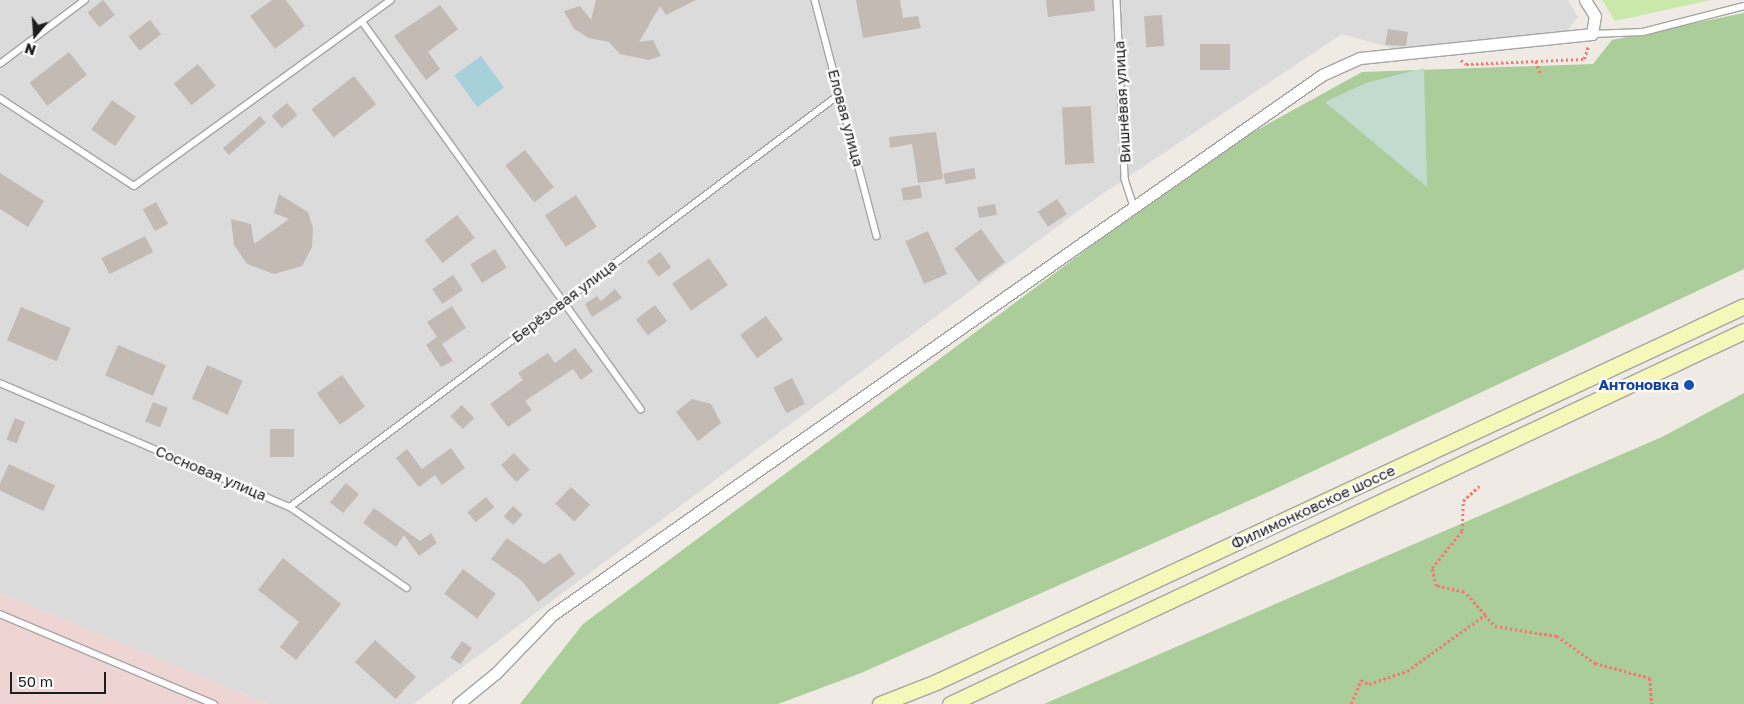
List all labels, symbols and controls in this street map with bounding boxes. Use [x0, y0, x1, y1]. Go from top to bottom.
north arrow [10, 10, 60, 60]
text: N [23, 40, 38, 59]
street label: Вишнёвая улица [1110, 40, 1134, 164]
street label: Еловая улица [824, 67, 868, 169]
street label: Берёзовая улица [508, 256, 620, 346]
place label: Антоновка [1598, 376, 1679, 394]
marker: Антоновка [1683, 379, 1695, 391]
street label: Сосновая улица [153, 442, 269, 504]
street label: Филимонковское шоссе [1228, 461, 1398, 553]
scale bar [12, 662, 109, 694]
text: 50 m [18, 672, 53, 690]

